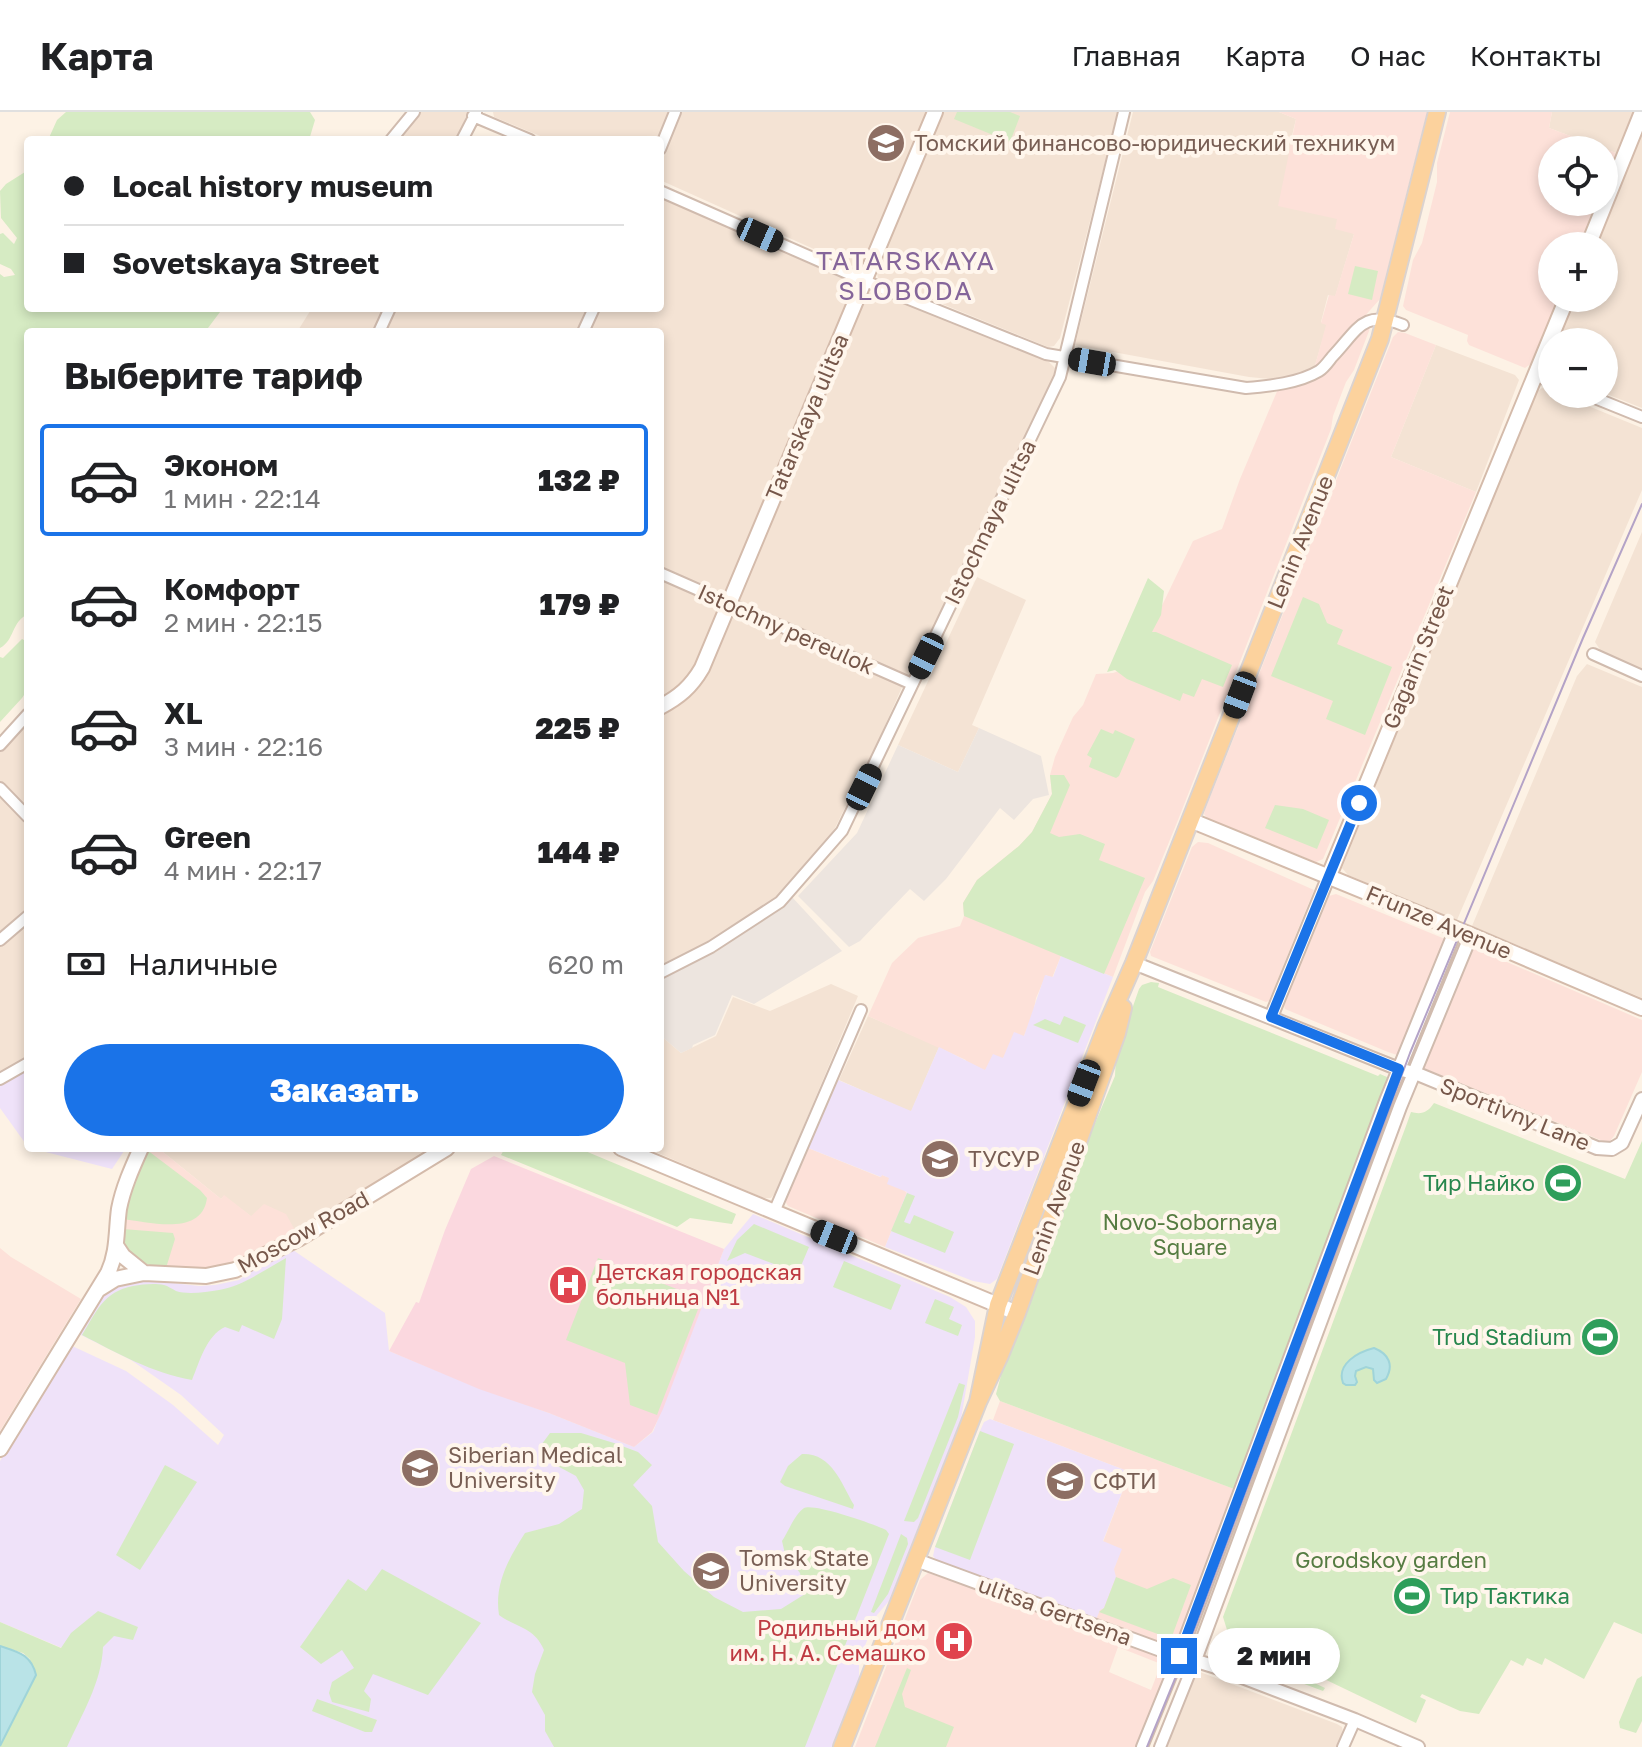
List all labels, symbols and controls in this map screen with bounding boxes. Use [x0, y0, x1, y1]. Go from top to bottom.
text: Карта [40, 33, 153, 78]
text: Главная [1071, 39, 1181, 72]
text: Карта [1225, 39, 1306, 72]
text: О нас [1350, 39, 1426, 72]
text: Контакты [1470, 39, 1602, 72]
school or university icon: Томский финансово-юридический техникум [865, 122, 907, 164]
place label: Томский финансово-юридический техникум [914, 129, 1395, 156]
map controls [1538, 136, 1618, 408]
button: locate [1538, 136, 1618, 216]
text: Local history museum [112, 168, 433, 204]
car [733, 214, 787, 256]
button: + [1538, 232, 1618, 312]
text: Sovetskaya Street [112, 245, 379, 281]
district label: TATARSKAYA SLOBODA [816, 245, 996, 306]
button: − [1538, 328, 1618, 408]
street label: Tatarskaya ulitsa [759, 329, 854, 504]
car [1066, 346, 1118, 378]
text: Выберите тариф [64, 354, 363, 397]
street label: Istochnaya ulitsa [938, 435, 1041, 609]
icon: car [68, 444, 140, 516]
text: Эконом [164, 447, 278, 483]
text: 132 ₽ [538, 462, 620, 498]
street label: Lenin Avenue [1261, 471, 1339, 612]
text: 1 мин · 22:14 [164, 483, 321, 514]
icon: car [68, 568, 140, 640]
text: Комфорт [164, 571, 300, 607]
street label: Istochny pereulok [694, 578, 879, 680]
street label: Gagarin Street [1376, 581, 1459, 733]
text: 179 ₽ [540, 586, 620, 622]
text: 2 мин · 22:15 [164, 607, 322, 638]
car [905, 629, 947, 683]
car [1220, 668, 1260, 722]
icon: car [68, 692, 140, 764]
text: XL [164, 695, 203, 731]
text: 225 ₽ [535, 710, 620, 746]
text: 3 мин · 22:16 [164, 731, 323, 762]
car [843, 760, 885, 814]
route start [1341, 785, 1377, 821]
icon: car [68, 816, 140, 888]
text: Green [164, 819, 251, 855]
text: 144 ₽ [537, 834, 620, 870]
text: 4 мин · 22:17 [164, 855, 322, 886]
street label: Frunze Avenue [1362, 879, 1516, 964]
icon: cash [64, 942, 108, 986]
text: Наличные [128, 946, 278, 982]
text: 620 m [548, 949, 624, 980]
button: Заказать [64, 1044, 624, 1136]
car [1064, 1056, 1104, 1110]
street label: Sportivny Lane [1436, 1071, 1594, 1156]
street label: Lenin Avenue [1017, 1137, 1090, 1279]
school or university icon: ТУСУР [919, 1138, 961, 1180]
place label: ТУСУР [968, 1145, 1040, 1172]
sports icon: Тир Найко [1542, 1162, 1584, 1204]
place label: Тир Найко [1423, 1169, 1535, 1196]
street label: Moscow Road [232, 1184, 373, 1279]
park label: Novo-Sobornaya Square [1102, 1208, 1278, 1260]
car [807, 1217, 861, 1257]
place label: Детская городская больница №1 [596, 1258, 802, 1310]
hospital icon: Детская городская больница №1 [547, 1264, 589, 1306]
sports icon: Trud Stadium [1579, 1316, 1621, 1358]
place label: Trud Stadium [1432, 1323, 1572, 1350]
place label: Siberian Medical University [448, 1441, 623, 1493]
school or university icon: Siberian Medical University [399, 1447, 441, 1489]
school or university icon: СФТИ [1044, 1460, 1086, 1502]
place label: СФТИ [1093, 1467, 1157, 1494]
place label: Tomsk State University [739, 1544, 869, 1596]
park label: Gorodskoy garden [1295, 1546, 1487, 1573]
school or university icon: Tomsk State University [690, 1550, 732, 1592]
street label: ulitsa Gertsena [975, 1570, 1135, 1651]
sports icon: Тир Тактика [1391, 1575, 1433, 1617]
place label: Тир Тактика [1440, 1582, 1570, 1609]
place label: Родильный дом им. Н. А. Семашко [730, 1614, 926, 1666]
hospital icon: Родильный дом им. Н. А. Семашко [933, 1620, 975, 1662]
callout: 2 мин [1207, 1628, 1339, 1684]
route end [1161, 1638, 1197, 1674]
text: 2 мин [1237, 1640, 1311, 1671]

